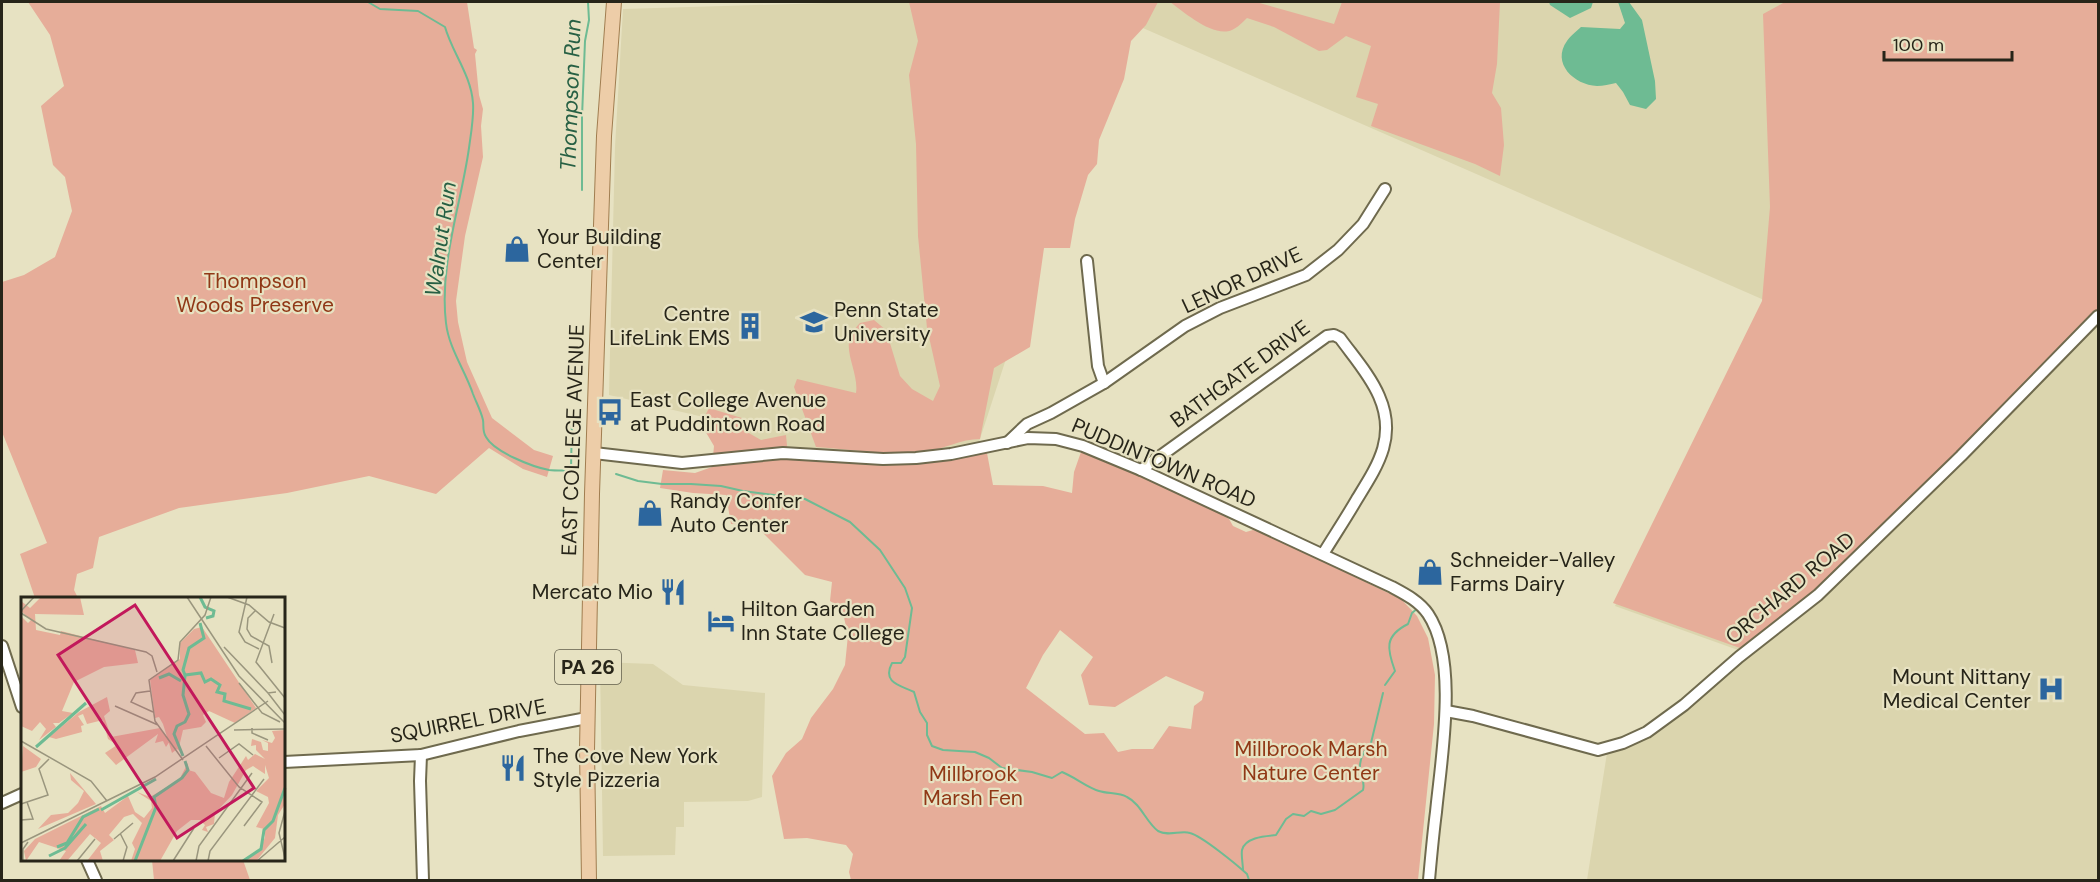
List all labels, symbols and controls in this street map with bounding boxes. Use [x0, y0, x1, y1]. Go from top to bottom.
water label: Thompson Run [553, 18, 588, 172]
scale bar [1884, 24, 2012, 62]
text: 100 m [1893, 33, 1944, 57]
water label: Walnut Run [418, 180, 463, 299]
place label: Your Building Center [537, 223, 662, 275]
shop icon: Your Building Center [502, 234, 532, 264]
street label: LENOR DRIVE [1177, 240, 1307, 320]
park label: Thompson Woods Preserve [176, 267, 334, 319]
place label: Penn State University [834, 296, 939, 348]
place label: Centre LifeLink EMS [609, 300, 730, 352]
school or university icon: Penn State University [799, 307, 829, 337]
building icon: Centre LifeLink EMS [735, 311, 765, 341]
street label: BATHGATE DRIVE [1165, 314, 1315, 434]
street label: EAST COLLEGE AVENUE [555, 324, 591, 556]
place label: East College Avenue at Puddintown Road [630, 386, 826, 438]
bus stop icon: East College Avenue at Puddintown Road [595, 397, 625, 427]
street label: PUDDINTOWN ROAD [1068, 412, 1260, 514]
place label: Randy Confer Auto Center [670, 487, 802, 539]
shop icon: Randy Confer Auto Center [635, 498, 665, 528]
street label: ORCHARD ROAD [1719, 526, 1861, 650]
place label: Schneider-Valley Farms Dairy [1450, 546, 1616, 598]
shop icon: Schneider-Valley Farms Dairy [1415, 557, 1445, 587]
restaurant icon: Mercato Mio [658, 577, 688, 607]
place label: Mercato Mio [532, 578, 653, 606]
place label: Hilton Garden Inn State College [741, 595, 905, 647]
inset map [21, 597, 285, 861]
hotel icon: Hilton Garden Inn State College [706, 606, 736, 636]
road number: PA 26 [555, 650, 621, 684]
place label: Mount Nittany Medical Center [1883, 663, 2031, 715]
hospital icon: Mount Nittany Medical Center [2036, 674, 2066, 704]
street label: SQUIRREL DRIVE [388, 692, 548, 750]
park label: Millbrook Marsh Nature Center [1234, 735, 1388, 787]
place label: The Cove New York Style Pizzeria [533, 742, 719, 794]
restaurant icon: The Cove New York Style Pizzeria [498, 753, 528, 783]
park label: Millbrook Marsh Fen [923, 760, 1023, 812]

